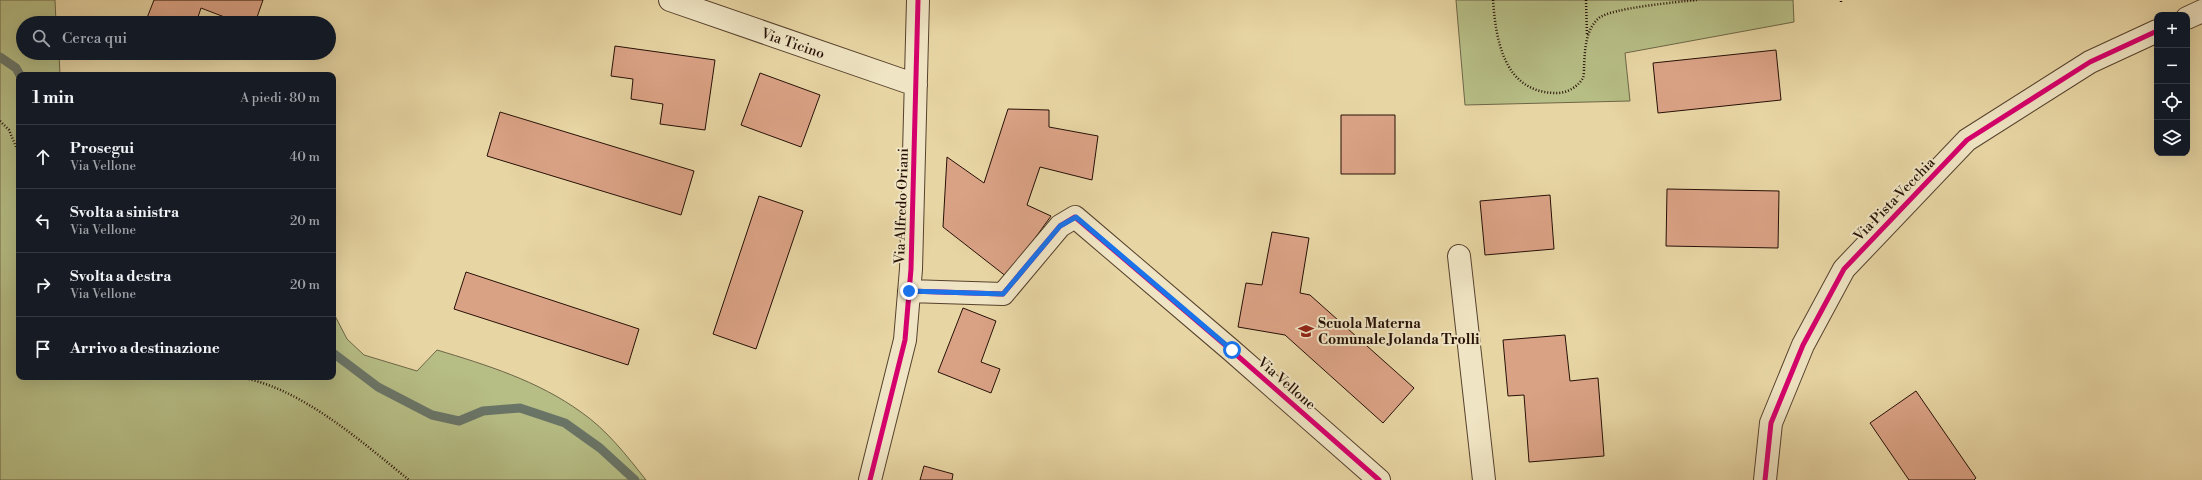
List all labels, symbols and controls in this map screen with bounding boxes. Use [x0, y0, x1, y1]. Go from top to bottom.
map controls [2154, 12, 2190, 156]
button: + [2154, 12, 2190, 48]
search box [16, 16, 336, 60]
street label: Via Ticino [758, 24, 827, 63]
icon: search [30, 27, 52, 49]
text: Cerca qui [62, 29, 127, 48]
button: − [2154, 48, 2190, 84]
button: locate [2154, 84, 2190, 120]
text: 1 min [32, 87, 74, 109]
text: A piedi · 80 m [240, 90, 320, 106]
button: layers [2154, 120, 2190, 156]
text: Prosegui [70, 139, 134, 158]
icon: ahead [32, 146, 54, 168]
street label: Via Alfredo Oriani [891, 147, 913, 265]
text: 40 m [290, 149, 320, 165]
street label: Via Pista Vecchia [1850, 153, 1940, 246]
text: Via Vellone [70, 158, 136, 174]
text: Svolta a sinistra [70, 203, 179, 222]
icon: left [32, 210, 54, 232]
text: 20 m [290, 213, 320, 229]
text: Via Vellone [70, 222, 136, 238]
text: Svolta a destra [70, 267, 171, 286]
icon: right [32, 274, 54, 296]
text: 20 m [290, 277, 320, 293]
route end [900, 282, 918, 300]
text: Via Vellone [70, 286, 136, 302]
place label: Scuola Materna Comunale Jolanda Trolli [1318, 315, 1480, 349]
school or university icon: Scuola Materna Comunale Jolanda Trolli [1297, 322, 1315, 340]
icon: arrive [32, 338, 54, 360]
text: Arrivo a destinazione [70, 339, 220, 358]
route start [1223, 341, 1241, 359]
street label: Via Vellone [1253, 353, 1319, 414]

